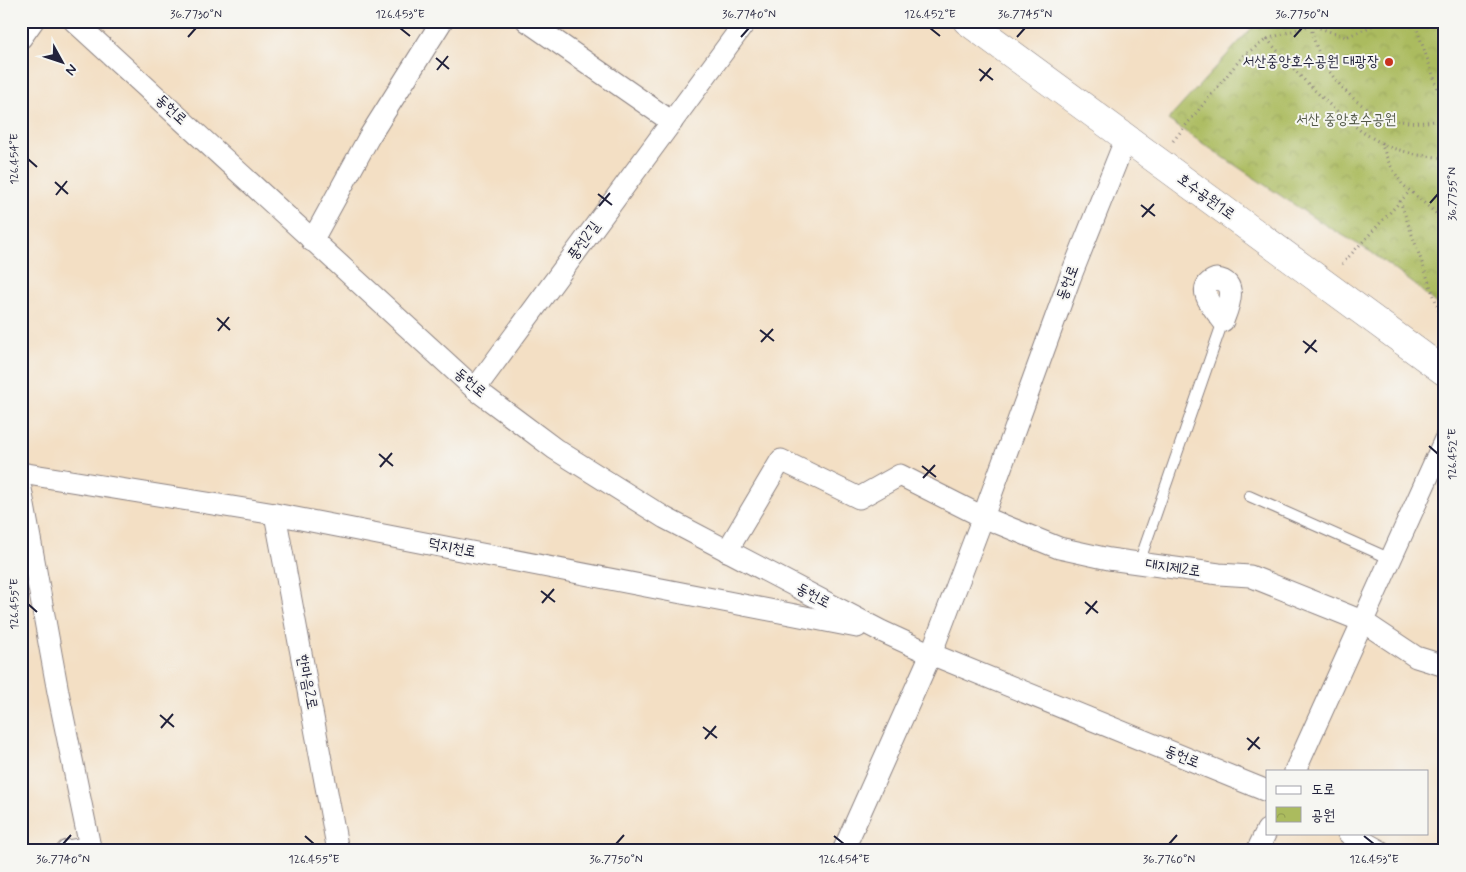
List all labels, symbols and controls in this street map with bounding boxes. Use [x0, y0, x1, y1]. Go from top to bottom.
text: 36.7730°N [170, 7, 222, 23]
text: 126.453°E [375, 7, 425, 23]
text: 36.7740°N [722, 7, 776, 23]
text: 126.452°E [904, 7, 956, 23]
text: 36.7745°N [998, 7, 1052, 23]
text: 36.7750°N [1275, 7, 1329, 23]
north arrow [38, 38, 88, 88]
place label: 서산중앙호수공원 대광장 [1242, 52, 1379, 72]
marker: 서산중앙호수공원 대광장 [1383, 56, 1395, 68]
text: N [61, 60, 81, 79]
street label: 동헌로 [151, 90, 191, 130]
park label: 서산 중앙호수공원 [1296, 110, 1396, 130]
text: 126.454°E [7, 133, 23, 185]
text: 36.7755°N [1445, 167, 1461, 221]
street label: 호수공원1로 [1173, 169, 1239, 225]
street label: 풍전2길 [563, 218, 605, 264]
street label: 동헌로 [1052, 263, 1084, 303]
street label: 동헌로 [450, 364, 490, 402]
text: 126.452°E [1445, 428, 1461, 480]
street label: 덕지천로 [426, 534, 478, 562]
street label: 대지제2로 [1144, 554, 1202, 582]
text: 126.455°E [7, 578, 23, 630]
street label: 동헌로 [792, 579, 834, 613]
street label: 한마음2로 [292, 653, 322, 711]
street label: 동헌로 [1161, 741, 1203, 773]
legend [1266, 770, 1428, 834]
text: 도로 [1311, 780, 1335, 800]
text: 공원 [1311, 806, 1335, 826]
text: 36.7740°N [36, 852, 90, 868]
text: 126.455°E [288, 852, 340, 868]
text: 36.7750°N [589, 852, 643, 868]
text: 126.454°E [818, 852, 870, 868]
text: 36.7760°N [1143, 852, 1195, 868]
text: 126.453°E [1349, 852, 1399, 868]

